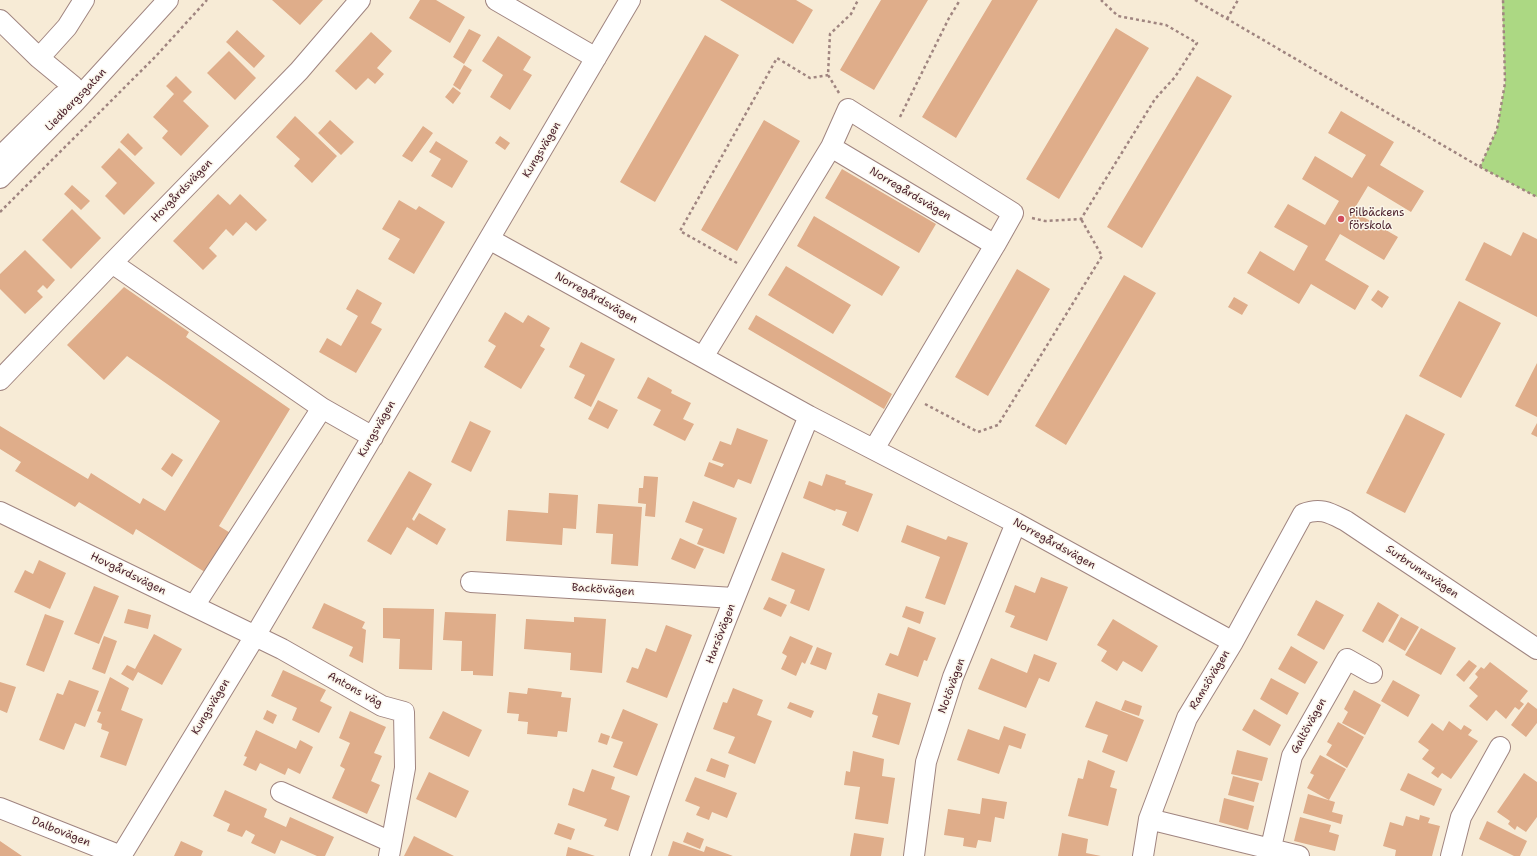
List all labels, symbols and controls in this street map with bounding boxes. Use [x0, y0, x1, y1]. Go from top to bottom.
street label: Liedbergsgatan [43, 66, 109, 134]
street label: Kungsvägen [520, 120, 564, 180]
street label: Hovgårdsvägen [149, 157, 215, 225]
street label: Norregårdsvägen [867, 165, 953, 223]
place label: Pilbäckens förskola [1349, 206, 1404, 232]
marker: Pilbäckens förskola [1336, 214, 1346, 224]
street label: Norregårdsvägen [552, 270, 640, 326]
street label: Kungsvägen [355, 398, 399, 460]
street label: Norregårdsvägen [1010, 516, 1098, 572]
street label: Surbrunnsvägen [1383, 543, 1461, 601]
street label: Hovgårdsvägen [88, 550, 168, 598]
street label: Backövägen [571, 581, 635, 599]
street label: Harsövägen [704, 602, 738, 666]
street label: Ramsövägen [1187, 648, 1233, 712]
street label: Notövägen [936, 657, 968, 715]
street label: Antons väg [325, 670, 385, 710]
street label: Kungsvägen [189, 677, 233, 737]
street label: Galtövägen [1288, 696, 1330, 756]
street label: Dalbovägen [30, 814, 92, 850]

